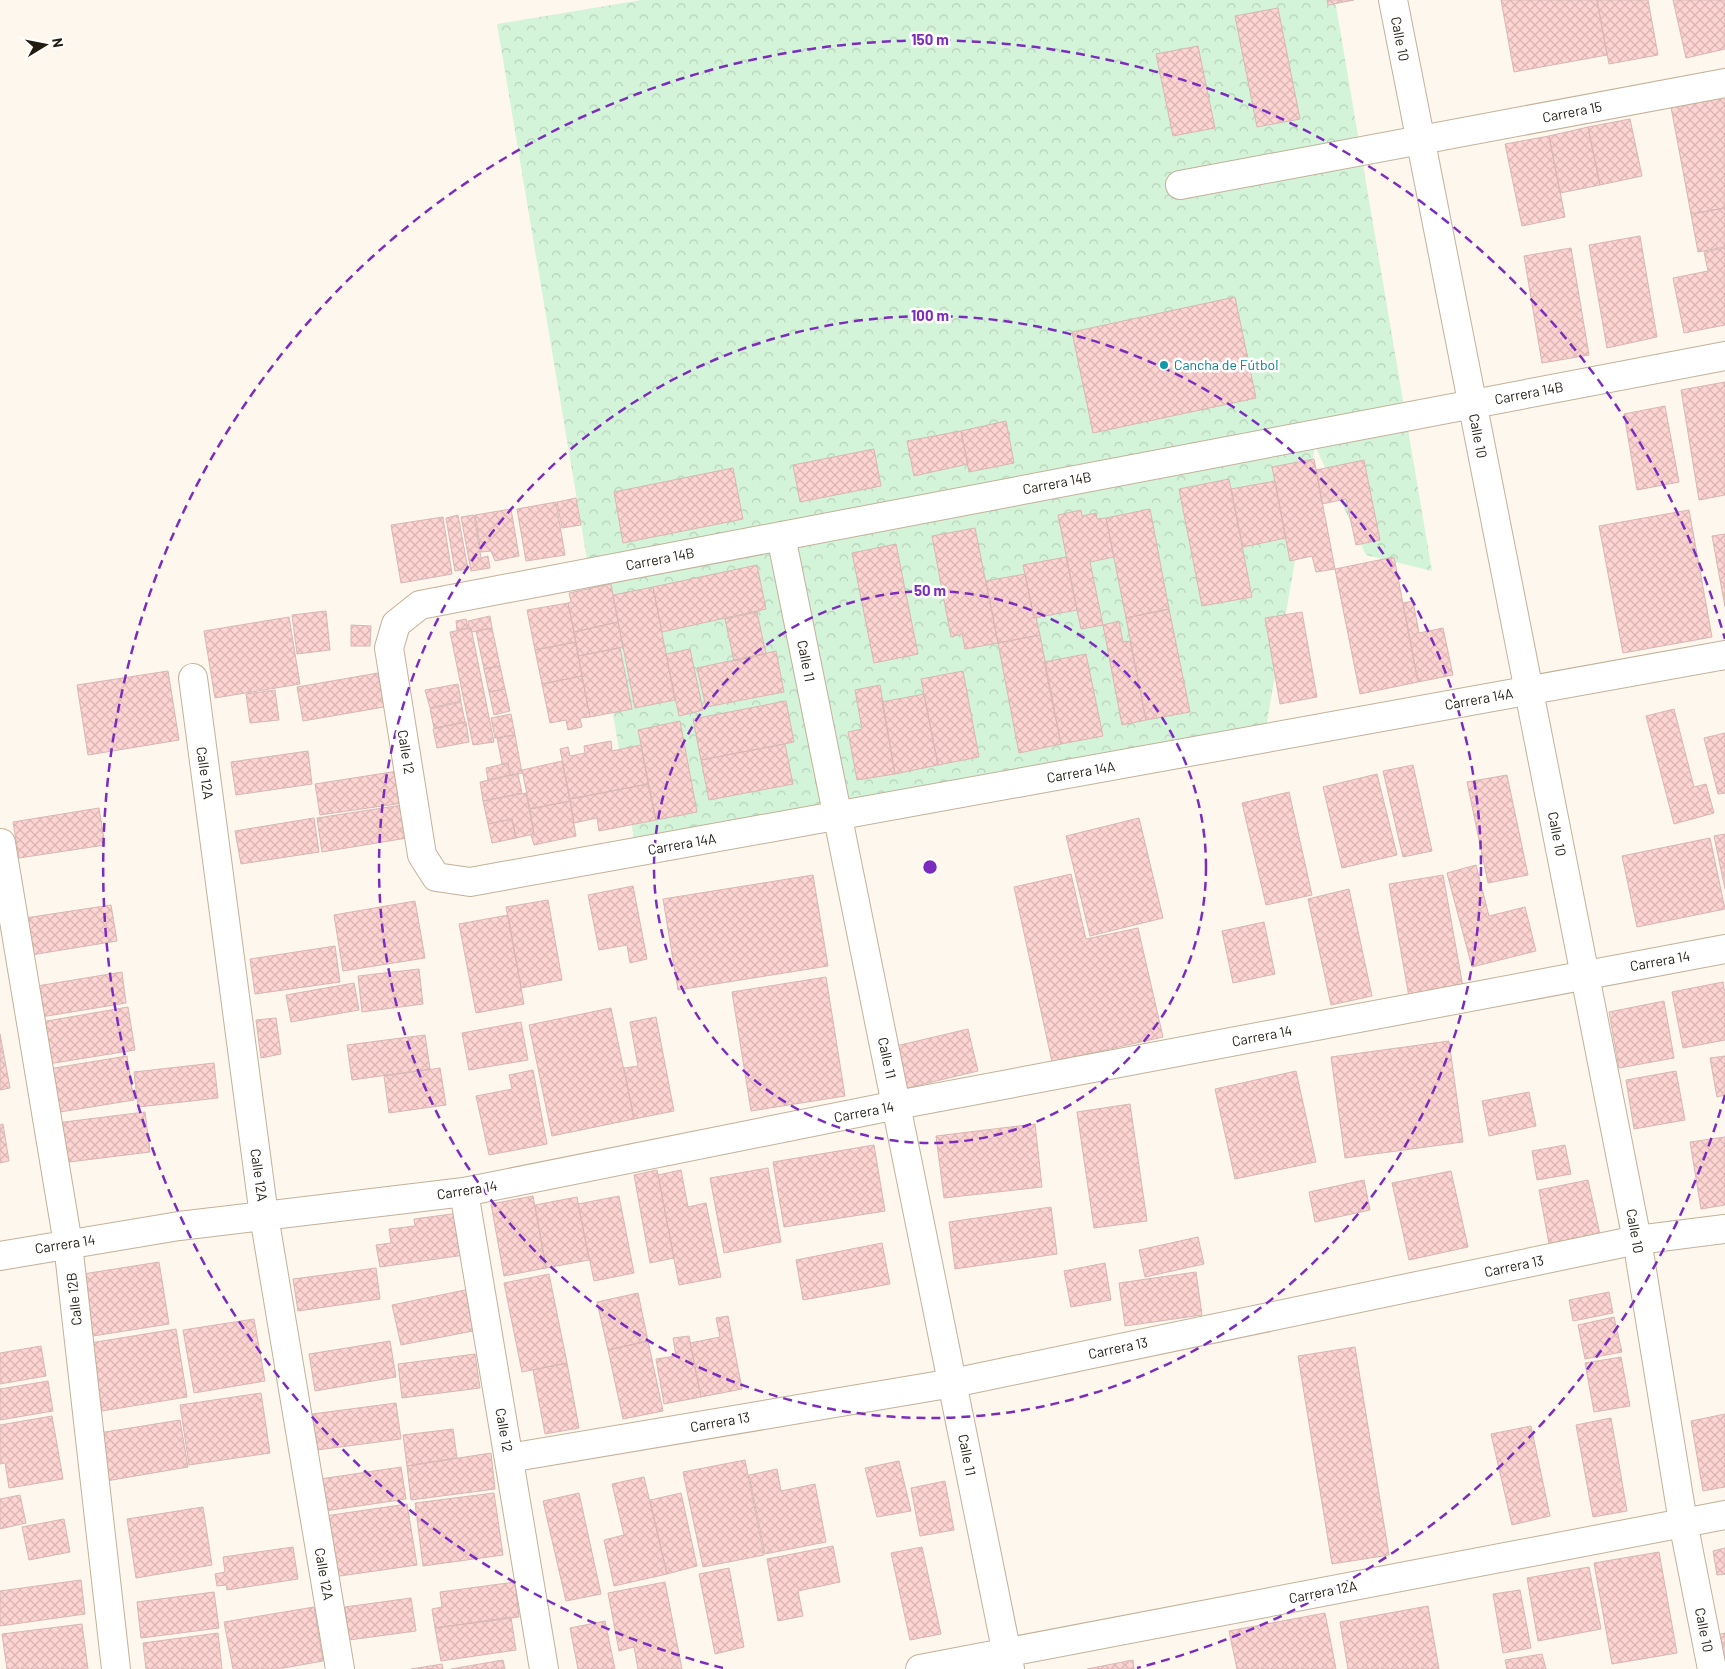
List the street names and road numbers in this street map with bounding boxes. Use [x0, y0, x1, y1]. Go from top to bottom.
street label: Calle 10 [1388, 15, 1413, 63]
street label: Carrera 15 [1541, 97, 1603, 126]
street label: Carrera 14B [1493, 378, 1565, 407]
street label: Calle 10 [1466, 412, 1491, 460]
street label: Carrera 14B [1021, 468, 1093, 497]
street label: Carrera 14B [624, 544, 696, 573]
street label: Calle 11 [794, 639, 819, 683]
street label: Carrera 14A [1443, 684, 1515, 713]
street label: Calle 12 [395, 729, 418, 775]
street label: Calle 12A [193, 745, 218, 801]
street label: Carrera 14A [1045, 757, 1117, 786]
street label: Calle 10 [1545, 810, 1570, 858]
street label: Carrera 14A [646, 829, 718, 858]
street label: Carrera 14 [1629, 947, 1691, 974]
street label: Carrera 14 [1230, 1021, 1293, 1050]
street label: Calle 11 [875, 1036, 900, 1080]
street label: Carrera 14 [832, 1097, 895, 1126]
street label: Calle 12A [247, 1147, 272, 1203]
street label: Carrera 14 [436, 1176, 498, 1203]
street label: Calle 10 [1623, 1207, 1648, 1255]
street label: Carrera 14 [34, 1230, 96, 1257]
street label: Carrera 13 [1483, 1251, 1545, 1280]
street label: Calle 12B [62, 1272, 85, 1327]
street label: Carrera 13 [1087, 1333, 1149, 1362]
street label: Calle 12 [492, 1406, 517, 1453]
street label: Carrera 13 [689, 1408, 751, 1435]
street label: Calle 11 [955, 1433, 980, 1477]
street label: Calle 12A [312, 1546, 338, 1602]
street label: Carrera 12A [1287, 1576, 1359, 1606]
street label: Calle 10 [1692, 1606, 1717, 1654]

